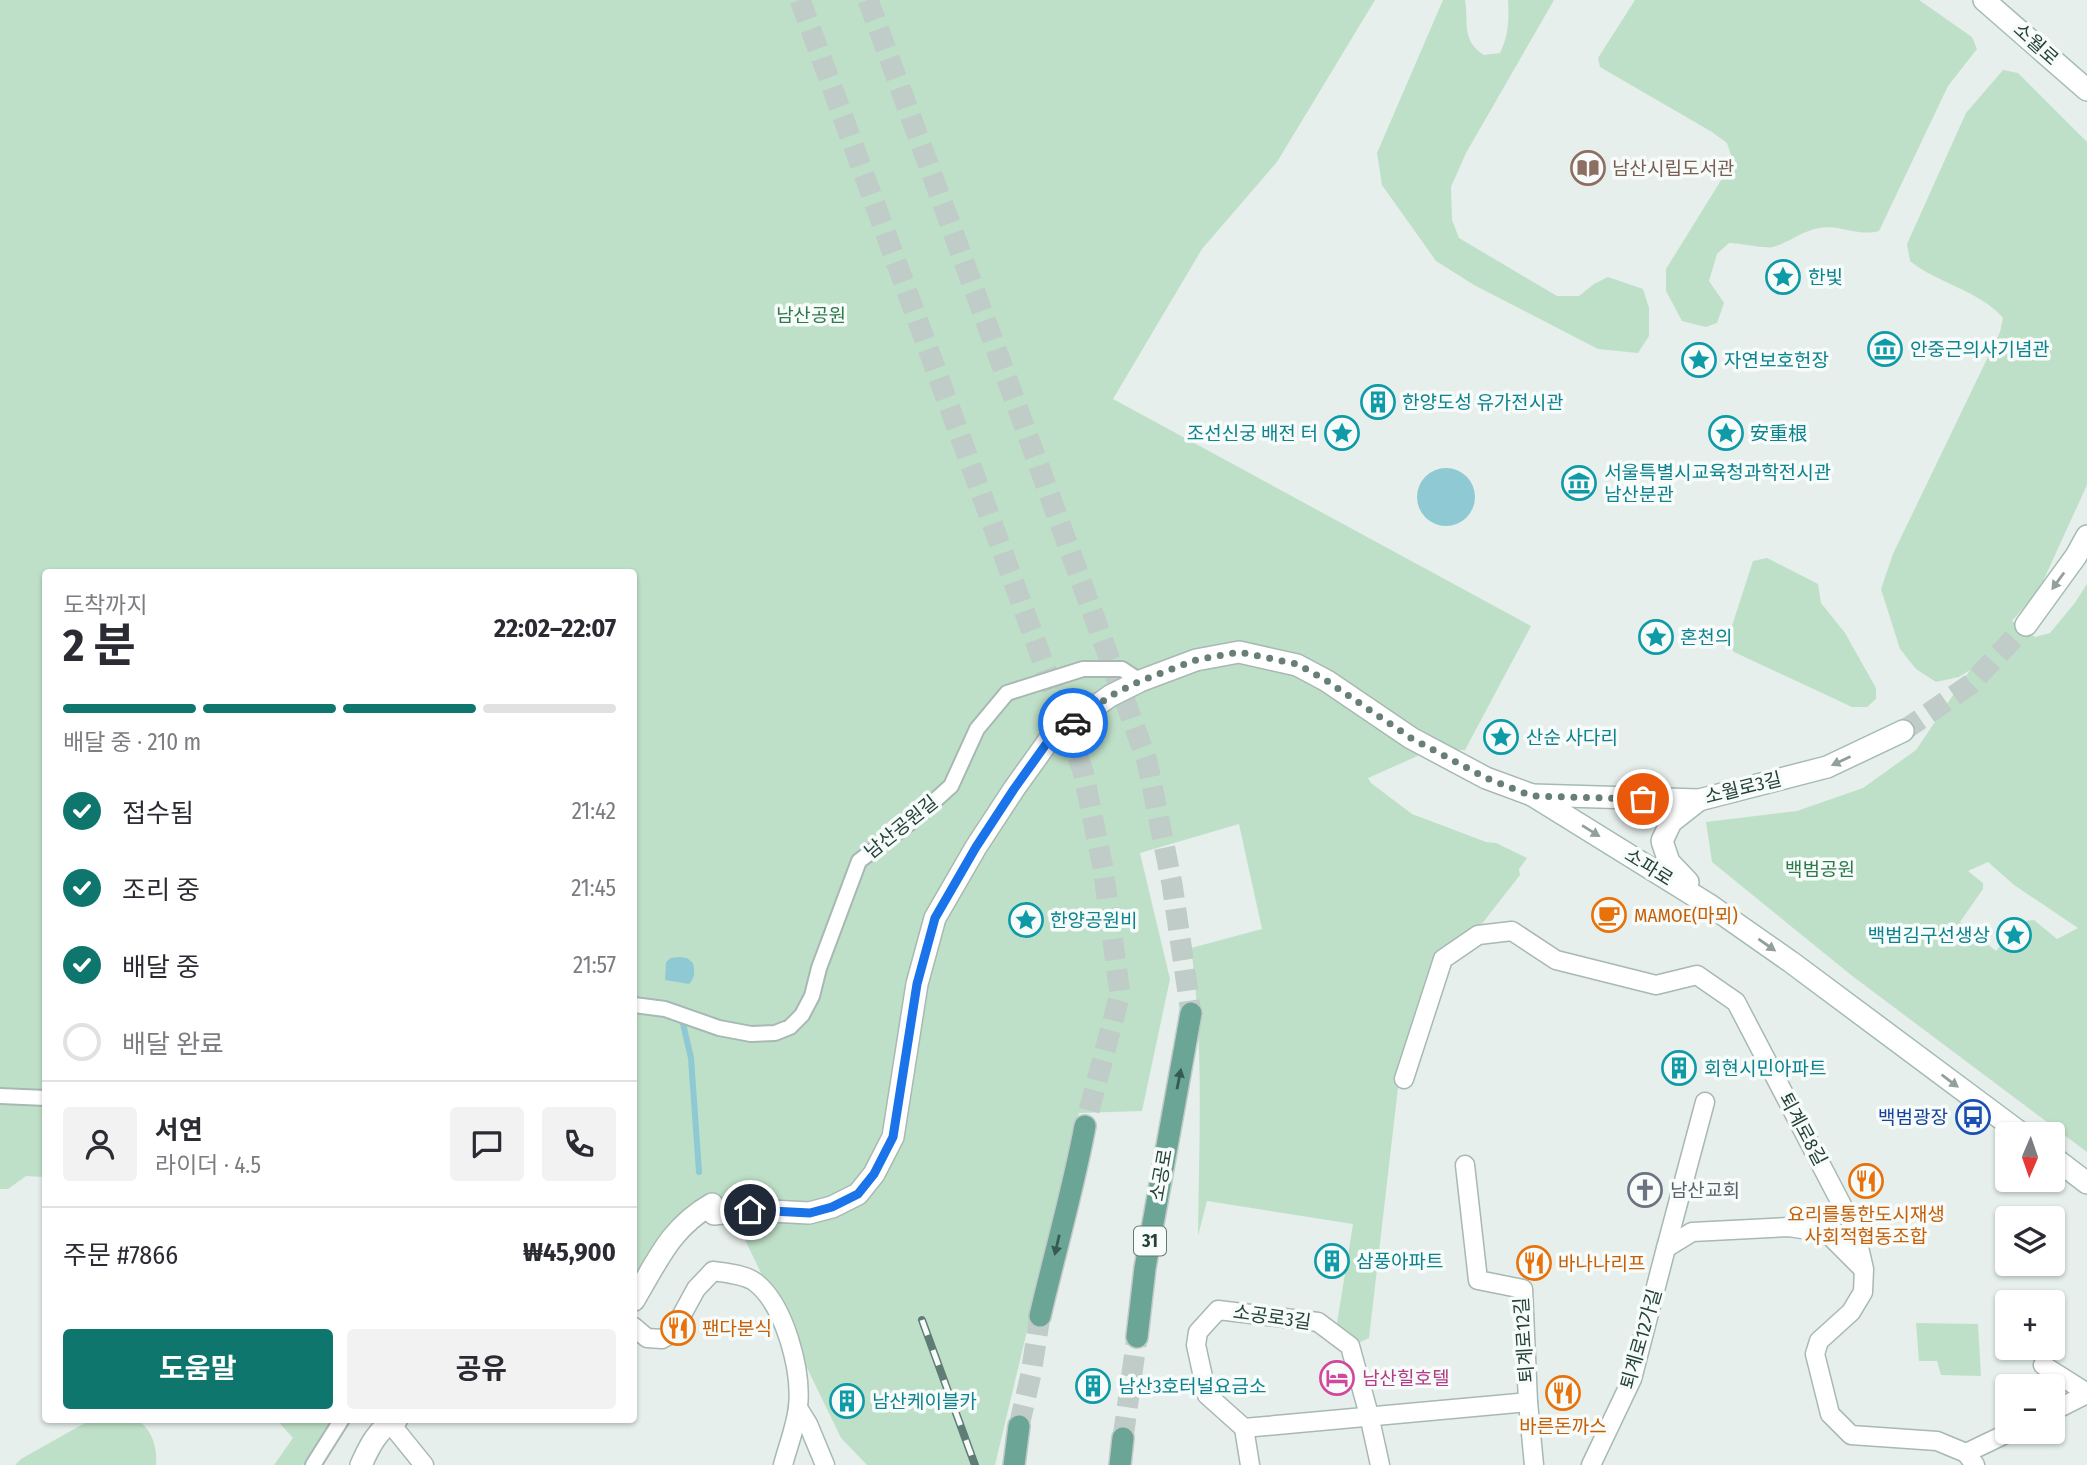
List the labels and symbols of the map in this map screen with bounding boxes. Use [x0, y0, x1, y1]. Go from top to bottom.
street label: 소월로 [2009, 18, 2063, 70]
library icon: 남산시립도서관 [1569, 149, 1607, 187]
place label: 남산시립도서관 [1612, 157, 1734, 180]
place icon: 한빛 [1764, 258, 1802, 296]
place label: 한빛 [1808, 266, 1843, 289]
park label: 남산공원 [776, 304, 846, 327]
museum icon: 안중근의사기념관 [1866, 330, 1904, 368]
place label: 안중근의사기념관 [1910, 338, 2050, 361]
place icon: 자연보호헌장 [1680, 341, 1718, 379]
place label: 자연보호헌장 [1724, 349, 1829, 372]
building icon: 한양도성 유가전시관 [1359, 383, 1397, 421]
place label: 한양도성 유가전시관 [1402, 391, 1564, 414]
place icon: 조선신궁 배전 터 [1323, 414, 1361, 452]
place icon: 安重根 [1707, 414, 1745, 452]
place label: 조선신궁 배전 터 [1187, 422, 1318, 445]
place label: 安重根 [1750, 422, 1807, 445]
place label: 서울특별시교육청과학전시관 남산분관 [1604, 461, 1831, 506]
museum icon: 서울특별시교육청과학전시관 남산분관 [1560, 464, 1598, 502]
one-way arrow [2051, 572, 2065, 590]
place icon: 혼천의 [1637, 618, 1675, 656]
place label: 혼천의 [1680, 626, 1732, 649]
courier [1038, 688, 1108, 758]
place icon: 산순 사다리 [1482, 718, 1520, 756]
place label: 산순 사다리 [1526, 726, 1618, 749]
one-way arrow [1831, 755, 1851, 766]
street label: 소월로3길 [1702, 767, 1784, 809]
pin [1613, 769, 1673, 829]
street label: 남산공원길 [860, 791, 942, 863]
one-way arrow [1581, 825, 1600, 838]
street label: 소파로 [1621, 843, 1677, 891]
park label: 백범공원 [1785, 858, 1855, 881]
cafe icon: MAMOE(마뫼) [1590, 896, 1628, 934]
place icon: 한양공원비 [1007, 901, 1045, 939]
place label: MAMOE(마뫼) [1634, 904, 1738, 927]
place label: 한양공원비 [1050, 909, 1137, 932]
place icon: 백범김구선생상 [1995, 916, 2033, 954]
place label: 백범김구선생상 [1868, 924, 1990, 947]
one-way arrow [1758, 938, 1776, 952]
building icon: 회현시민아파트 [1660, 1049, 1698, 1087]
place label: 회현시민아파트 [1704, 1057, 1826, 1080]
one-way arrow [1173, 1068, 1184, 1090]
one-way arrow [1941, 1073, 1959, 1087]
street label: 퇴계로8길 [1774, 1089, 1832, 1169]
bus stop icon: 백범광장 [1954, 1098, 1992, 1136]
place label: 백범광장 [1878, 1106, 1948, 1129]
north arrow [1995, 1122, 2065, 1192]
street label: 소공로 [1145, 1147, 1177, 1203]
restaurant icon: 요리를통한도시재생 사회적협동조합 [1847, 1162, 1885, 1200]
church icon: 남산교회 [1626, 1171, 1664, 1209]
place label: 남산교회 [1670, 1179, 1740, 1202]
pin [720, 1180, 780, 1240]
place label: 요리를통한도시재생 사회적협동조합 [1787, 1203, 1945, 1248]
road number: 31 [1134, 1226, 1166, 1256]
one-way arrow [1051, 1234, 1062, 1256]
building icon: 삼풍아파트 [1313, 1242, 1351, 1280]
restaurant icon: 바나나리프 [1515, 1244, 1553, 1282]
place label: 삼풍아파트 [1356, 1250, 1443, 1273]
place label: 바나나리프 [1558, 1252, 1645, 1275]
street label: 퇴계로12가길 [1616, 1286, 1666, 1392]
street label: 퇴계로12길 [1510, 1296, 1538, 1384]
street label: 소공로3길 [1232, 1300, 1312, 1334]
restaurant icon: 팬다분식 [659, 1309, 697, 1347]
place label: 팬다분식 [702, 1317, 772, 1340]
hotel icon: 남산힐호텔 [1318, 1359, 1356, 1397]
building icon: 남산3호터널요금소 [1074, 1367, 1112, 1405]
place label: 남산힐호텔 [1362, 1367, 1449, 1390]
restaurant icon: 바른돈까스 [1544, 1374, 1582, 1412]
place label: 남산3호터널요금소 [1118, 1375, 1266, 1398]
building icon: 남산케이블카 [828, 1382, 866, 1420]
place label: 남산케이블카 [872, 1390, 977, 1413]
place label: 바른돈까스 [1519, 1415, 1607, 1438]

